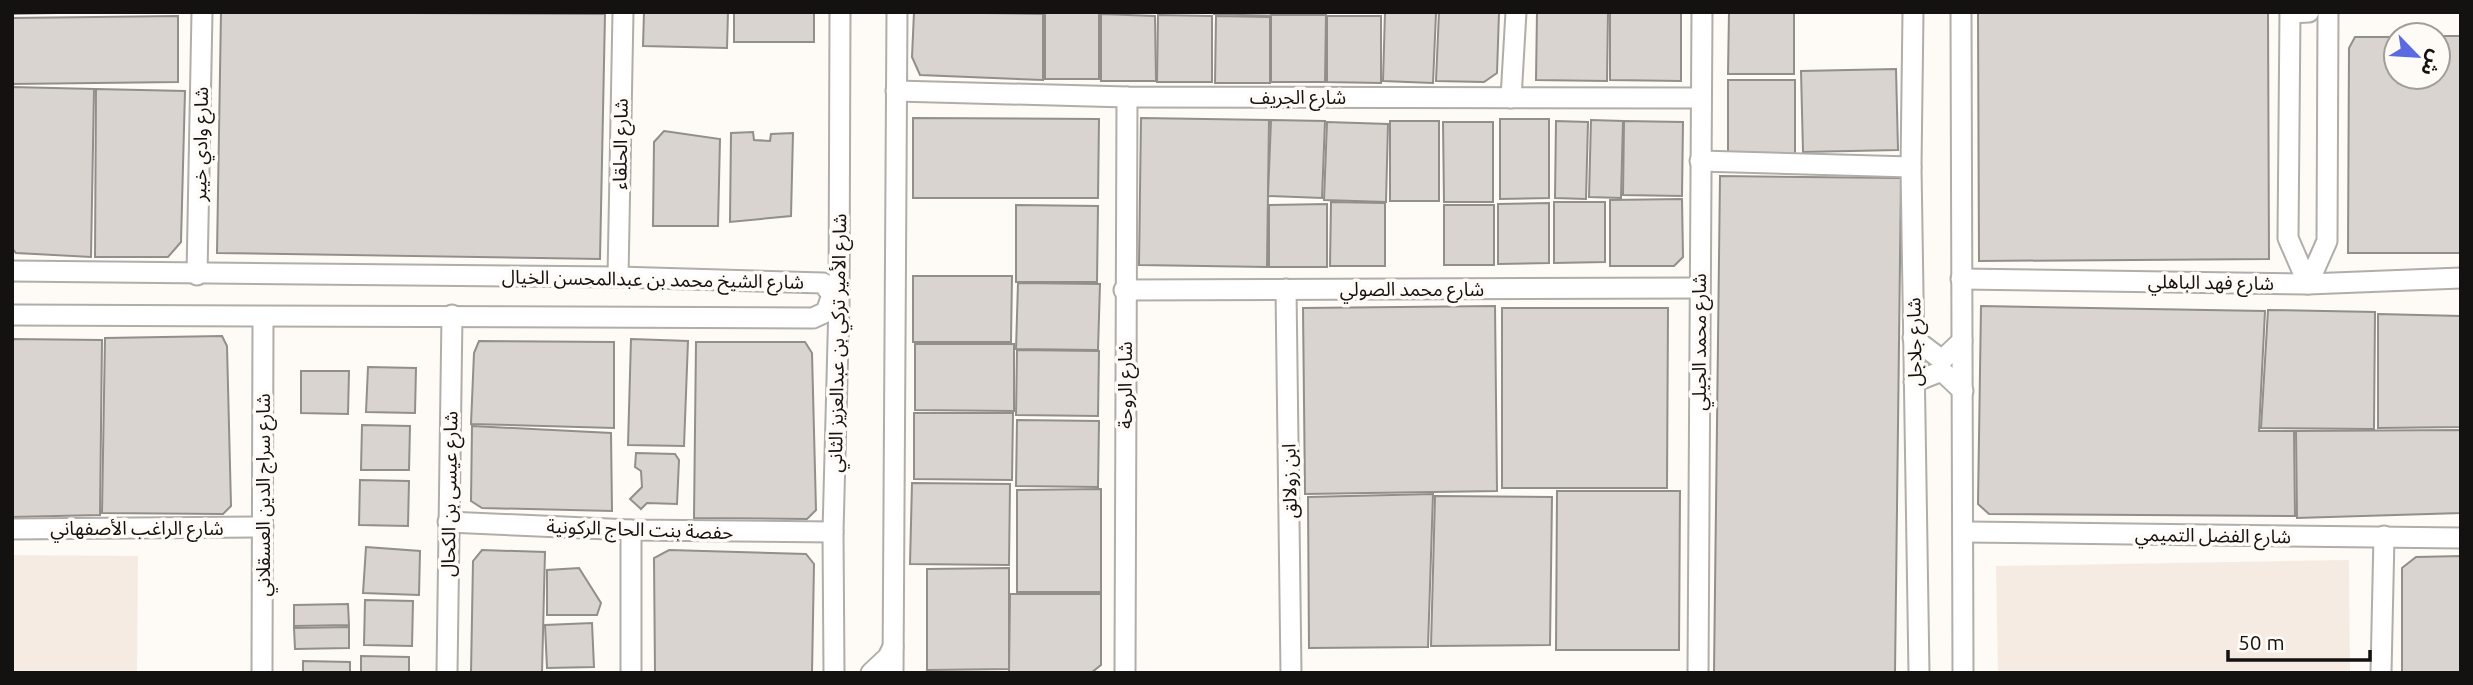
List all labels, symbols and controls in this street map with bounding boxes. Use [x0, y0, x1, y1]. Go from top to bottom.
north arrow [2382, 21, 2452, 91]
text: ش [2417, 47, 2448, 80]
street label: شارع الجريف [1250, 86, 1346, 111]
street label: شارع وادي خيبر [188, 87, 216, 203]
street label: شارع الحلقاء [608, 98, 635, 190]
street label: شارع الأمير تركي بن عبدالعزيز الثاني [824, 213, 855, 473]
street label: شارع الشيخ محمد بن عبدالمحسن الخيال [502, 265, 804, 297]
street label: شارع فهد الباهلي [2148, 270, 2274, 299]
street label: شارع محمد الجيلي [1688, 273, 1714, 411]
street label: شارع محمد الصولي [1340, 278, 1484, 304]
street label: شارع جلاجل [1902, 297, 1929, 387]
street label: شارع الروحة [1114, 341, 1139, 429]
street label: شارع سراج الدين العسقلاني [252, 393, 278, 597]
street label: شارع عيسى بن الكحال [437, 411, 464, 577]
street label: ابن زولالق [1277, 443, 1302, 519]
street label: حفصة بنت الحاج الركونية [546, 515, 734, 546]
street label: شارع الراغب الأصفهاني [50, 517, 224, 543]
street label: شارع الفضل التميمي [2135, 523, 2291, 552]
scale bar [2228, 618, 2370, 662]
text: 50 m [2238, 630, 2285, 654]

